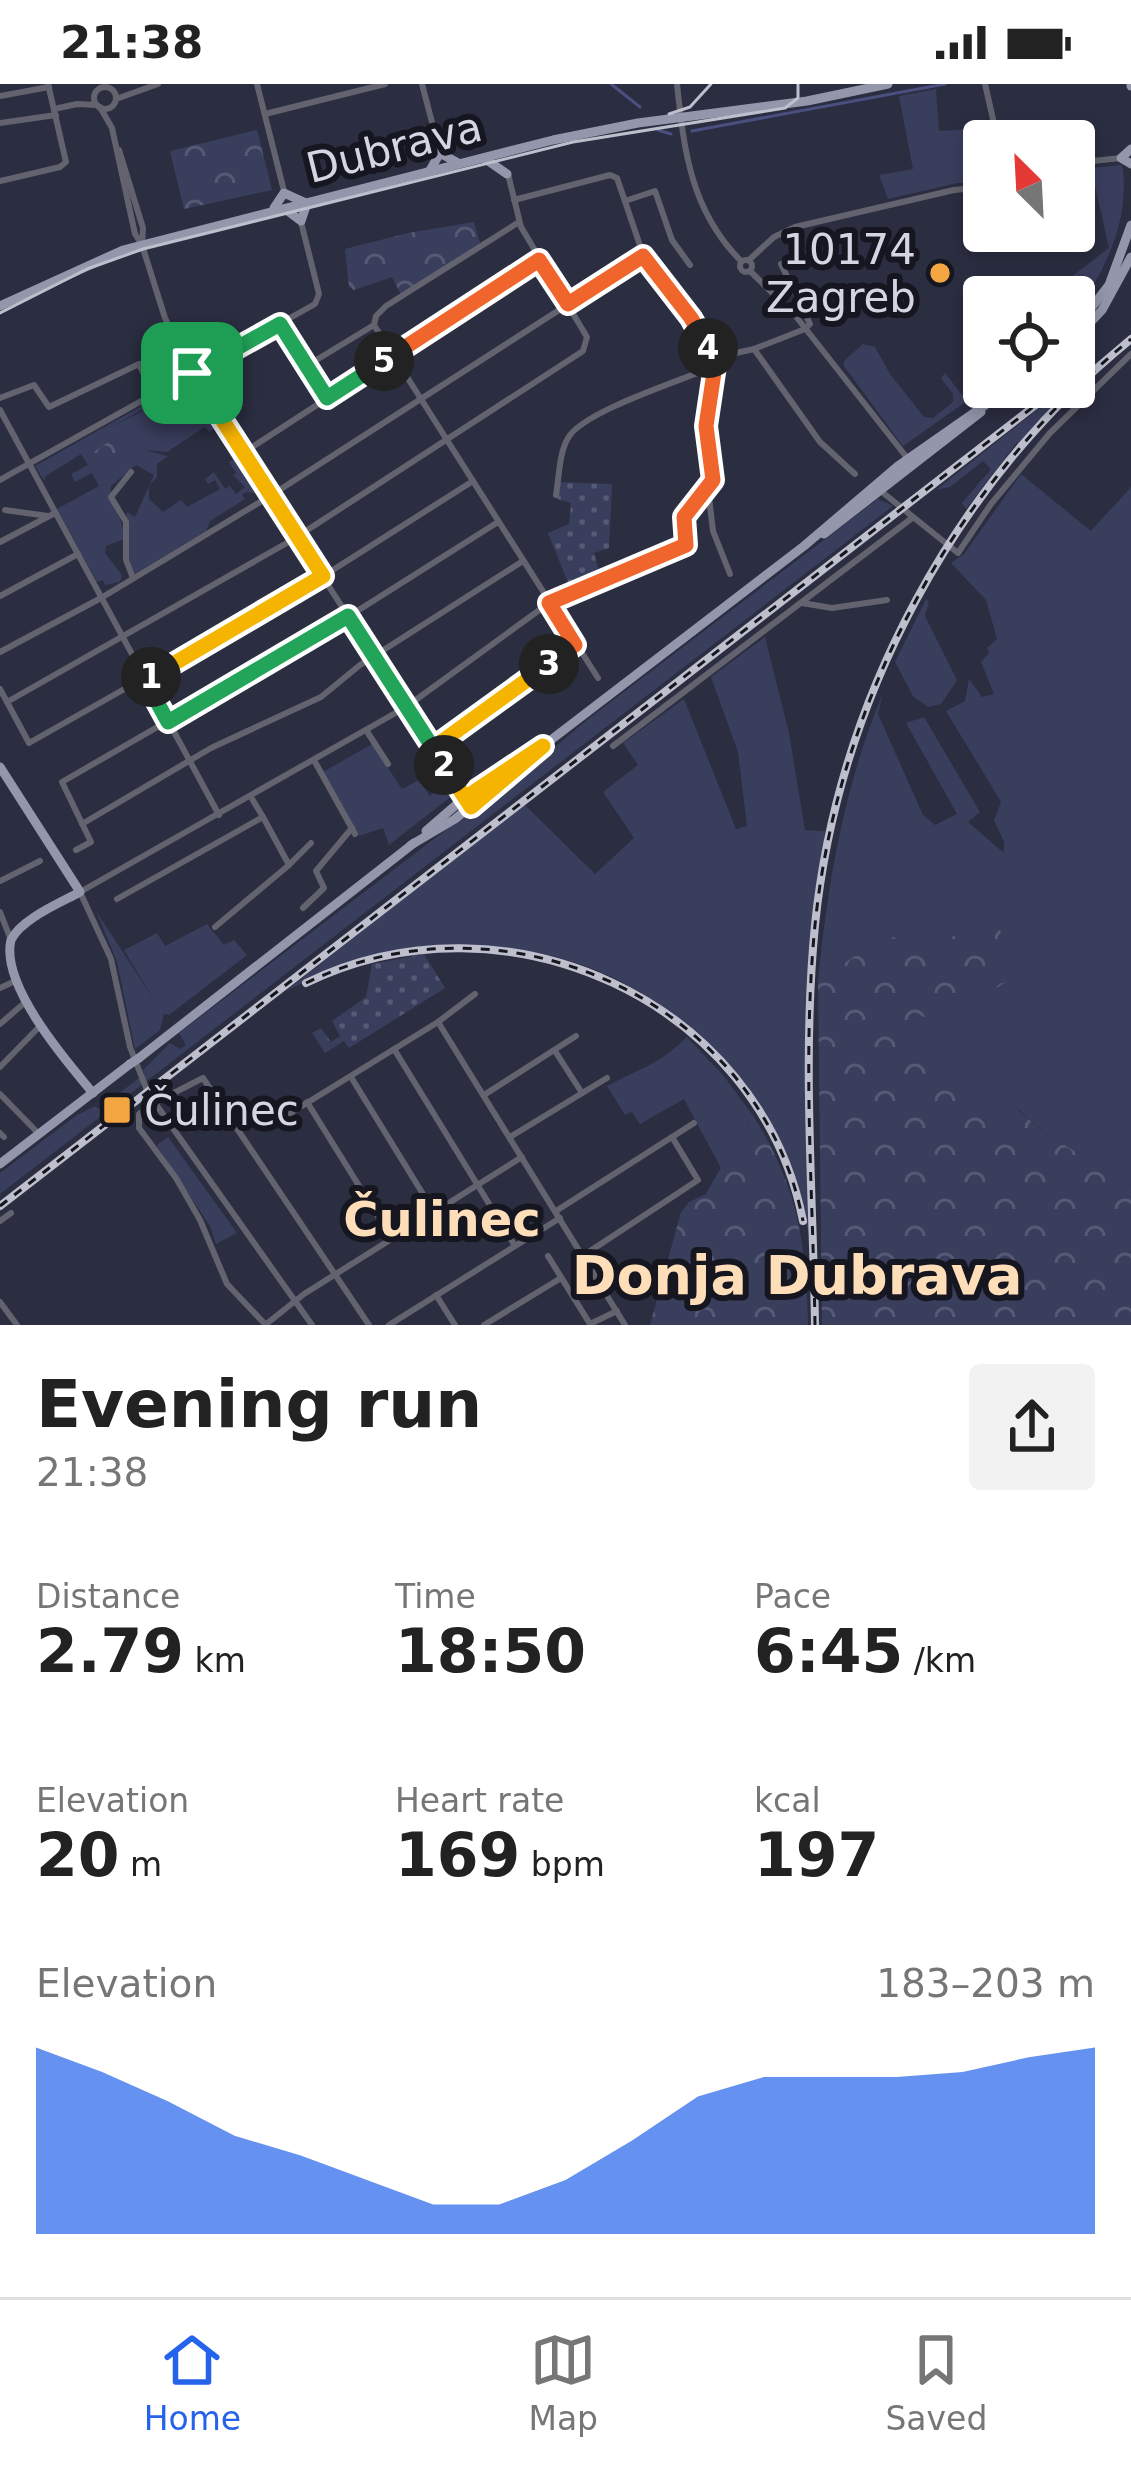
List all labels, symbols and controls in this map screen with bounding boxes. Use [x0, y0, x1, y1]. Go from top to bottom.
text: 21:38 [60, 16, 203, 69]
street label: Dubrava [301, 102, 487, 193]
north arrow [963, 120, 1095, 252]
map controls [963, 120, 1095, 408]
place label: 10174 Zagreb [766, 225, 916, 322]
marker: 10174 Zagreb [927, 260, 953, 286]
button: locate [963, 276, 1095, 408]
pin: 4 [678, 318, 738, 378]
pin [141, 322, 243, 424]
text: 4 [697, 328, 719, 367]
pin: 5 [354, 331, 414, 391]
icon: arrive [159, 340, 225, 406]
text: 5 [373, 341, 395, 380]
pin: 3 [519, 634, 579, 694]
text: 3 [538, 644, 560, 683]
pin: 1 [121, 647, 181, 707]
text: 1 [140, 657, 162, 696]
pin: 2 [414, 735, 474, 795]
text: 2 [433, 745, 455, 784]
place label: Čulinec [144, 1085, 299, 1135]
marker: Čulinec [101, 1094, 133, 1126]
district label: Čulinec [343, 1191, 541, 1247]
district label: Donja Dubrava [572, 1244, 1022, 1307]
button: share [969, 1364, 1095, 1490]
text: Evening run [36, 1366, 482, 1443]
text: 21:38 [36, 1450, 148, 1495]
text: Distance [36, 1577, 180, 1616]
text: Time [395, 1577, 476, 1616]
text: Pace [754, 1577, 831, 1616]
text: 2.79 [36, 1616, 184, 1686]
text: 18:50 [395, 1616, 586, 1686]
text: 6:45 [754, 1616, 903, 1686]
text: km [184, 1641, 246, 1680]
text: /km [903, 1641, 976, 1680]
text: Elevation [36, 1781, 189, 1820]
text: Heart rate [395, 1781, 564, 1820]
text: kcal [754, 1781, 821, 1820]
text: 20 [36, 1820, 120, 1890]
text: 169 [395, 1820, 520, 1890]
text: 197 [754, 1820, 879, 1890]
text: m [120, 1845, 162, 1884]
text: bpm [520, 1845, 605, 1884]
text: Elevation [36, 1961, 217, 2006]
text: 183–203 m [876, 1961, 1095, 2006]
tab: Home [144, 2327, 241, 2438]
tab: Map [528, 2327, 598, 2438]
tab: Saved [885, 2327, 987, 2438]

